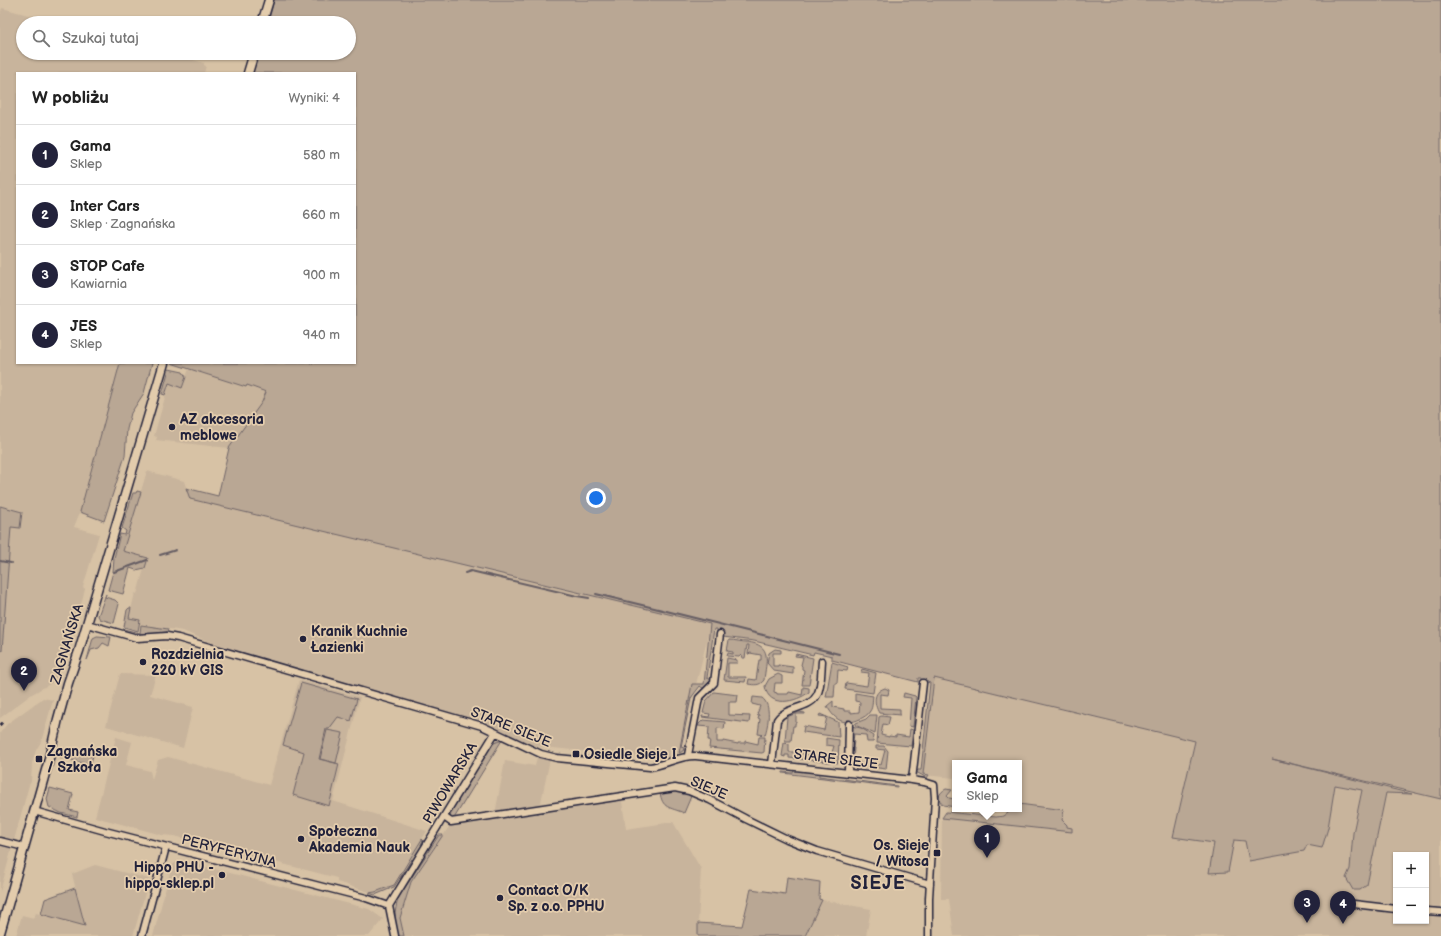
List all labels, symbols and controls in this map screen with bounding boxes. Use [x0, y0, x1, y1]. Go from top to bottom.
search box [16, 16, 356, 60]
icon: search [30, 27, 52, 49]
text: Szukaj tutaj [62, 29, 139, 48]
text: W pobliżu [32, 88, 109, 108]
text: Wyniki: 4 [289, 90, 340, 106]
text: Gama [70, 137, 111, 156]
text: 1 [42, 147, 48, 163]
text: 580 m [303, 147, 340, 163]
text: Sklep [70, 156, 102, 172]
text: Inter Cars [70, 197, 140, 216]
text: 2 [41, 207, 49, 223]
text: 660 m [302, 207, 340, 223]
text: Sklep · Zagnańska [70, 216, 175, 232]
text: STOP Cafe [70, 257, 145, 276]
text: 3 [41, 267, 49, 283]
text: 900 m [303, 267, 340, 283]
text: Kawiarnia [70, 276, 127, 292]
text: JES [70, 317, 97, 336]
text: 4 [41, 327, 49, 343]
text: 940 m [303, 327, 340, 343]
text: Sklep [70, 336, 102, 352]
place label: AZ akcesoria meblowe [179, 411, 264, 444]
marker: AZ akcesoria meblowe [167, 422, 177, 432]
your location [586, 488, 606, 508]
street label: ZAGNAŃSKA [45, 601, 87, 687]
place label: Kranik Kuchnie Łazienki [310, 623, 408, 656]
marker: Kranik Kuchnie Łazienki [298, 634, 308, 644]
place label: Rozdzielnia 220 kV GIS [151, 646, 224, 679]
marker: Rozdzielnia 220 kV GIS [138, 657, 148, 667]
pin: 2 [11, 658, 37, 691]
street label: STARE SIEJE [468, 703, 554, 751]
street label: PIWOWARSKA [419, 739, 481, 827]
place label: Zagnańska / Szkoła [47, 743, 117, 776]
street label: STARE SIEJE [793, 745, 879, 773]
place label: Osiedle Sieje I [584, 746, 677, 763]
marker: Osiedle Sieje I [571, 749, 581, 759]
marker: Zagnańska / Szkoła [34, 754, 44, 764]
popup [952, 760, 1022, 812]
text: Gama [966, 769, 1008, 788]
street label: SIEJE [688, 773, 730, 803]
text: Sklep [966, 788, 999, 804]
place label: Społeczna Akademia Nauk [308, 823, 410, 856]
pin: 1 [974, 825, 1000, 858]
street label: PERYFERYJNA [180, 831, 279, 871]
marker: Społeczna Akademia Nauk [296, 834, 306, 844]
place label: Os. Sieje / Witosa [873, 837, 929, 870]
marker: Os. Sieje / Witosa [932, 848, 942, 858]
map controls [1393, 852, 1429, 924]
button: + [1393, 852, 1429, 888]
place label: Hippo PHU - hippo-sklep.pl [125, 859, 214, 892]
marker: Hippo PHU - hippo-sklep.pl [217, 870, 227, 880]
district label: SIEJE [850, 873, 906, 894]
place label: Contact O/K Sp. z o.o. PPHU [508, 882, 605, 915]
button: − [1393, 888, 1429, 924]
pin: 3 [1294, 890, 1320, 923]
pin: 4 [1330, 891, 1356, 924]
marker: Contact O/K Sp. z o.o. PPHU [495, 893, 505, 903]

